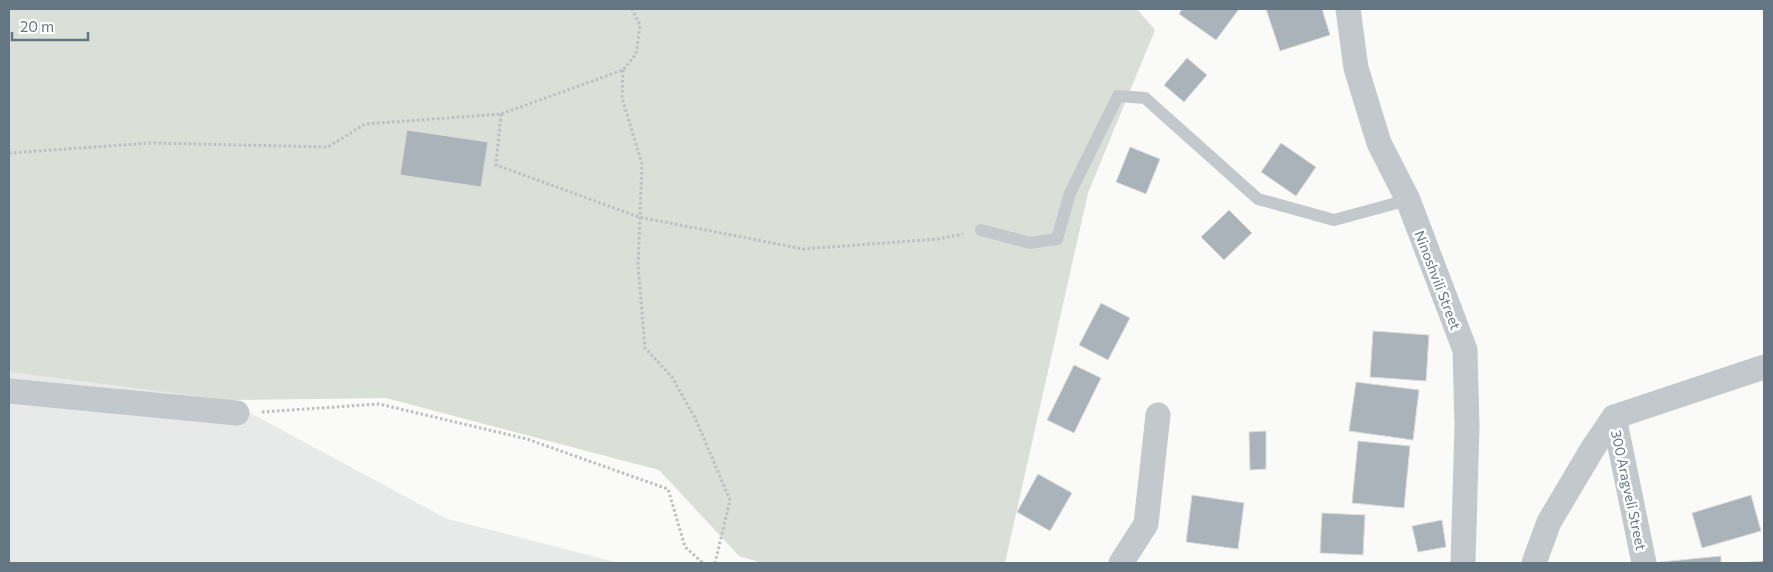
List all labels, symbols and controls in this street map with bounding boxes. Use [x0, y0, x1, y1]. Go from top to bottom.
scale bar [12, 10, 89, 42]
text: 20 m [20, 17, 54, 35]
street label: Ninoshvili Street [1411, 228, 1465, 332]
street label: 300 Aragveli Street [1608, 428, 1650, 552]

